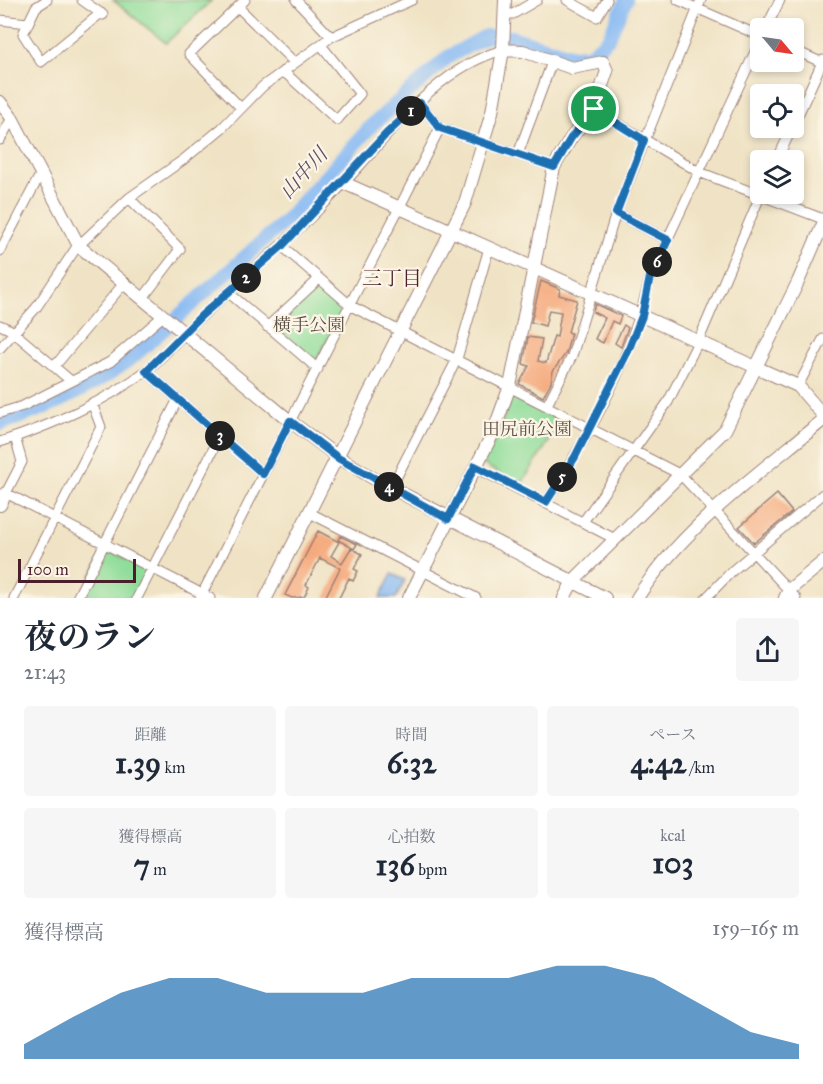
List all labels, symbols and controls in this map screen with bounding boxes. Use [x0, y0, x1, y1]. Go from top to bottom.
north arrow [750, 18, 804, 72]
map controls [750, 18, 804, 204]
pin [568, 83, 619, 134]
button: locate [750, 84, 804, 138]
icon: arrive [577, 92, 610, 125]
pin: 1 [396, 96, 426, 126]
text: 1 [408, 101, 414, 120]
water label: 山中川 [274, 141, 333, 203]
button: layers [750, 150, 804, 204]
pin: 6 [642, 247, 672, 277]
text: 6 [653, 252, 661, 271]
pin: 2 [231, 263, 261, 293]
district label: 三丁目 [362, 266, 422, 290]
text: 2 [242, 268, 250, 287]
park label: 横手公園 [273, 314, 345, 336]
park label: 田尻前公園 [482, 418, 572, 440]
pin: 3 [205, 421, 235, 451]
text: 3 [217, 426, 223, 445]
pin: 5 [547, 462, 577, 492]
text: 5 [558, 467, 566, 486]
pin: 4 [374, 472, 404, 502]
text: 4 [385, 477, 393, 496]
scale bar [18, 556, 136, 584]
text: 100 m [27, 560, 69, 579]
text: 夜のラン [24, 617, 156, 657]
button: share [736, 618, 799, 681]
text: 21:43 [24, 660, 66, 684]
text: 距離 [134, 725, 166, 744]
text: 時間 [395, 725, 428, 744]
text: ペース [649, 725, 696, 744]
text: 1.39 [115, 745, 161, 781]
text: 6:32 [387, 745, 436, 781]
text: 4:42 [631, 745, 686, 781]
text: km [161, 758, 185, 777]
text: /km [686, 758, 715, 777]
text: kcal [660, 826, 685, 845]
text: 獲得標高 [118, 827, 182, 846]
text: 心拍数 [387, 827, 436, 846]
text: 103 [652, 845, 693, 881]
text: 7 [134, 847, 150, 883]
text: 136 [376, 847, 415, 883]
text: m [150, 860, 167, 879]
text: bpm [415, 860, 447, 879]
text: 159–165 m [712, 916, 799, 940]
text: 獲得標高 [24, 920, 104, 944]

